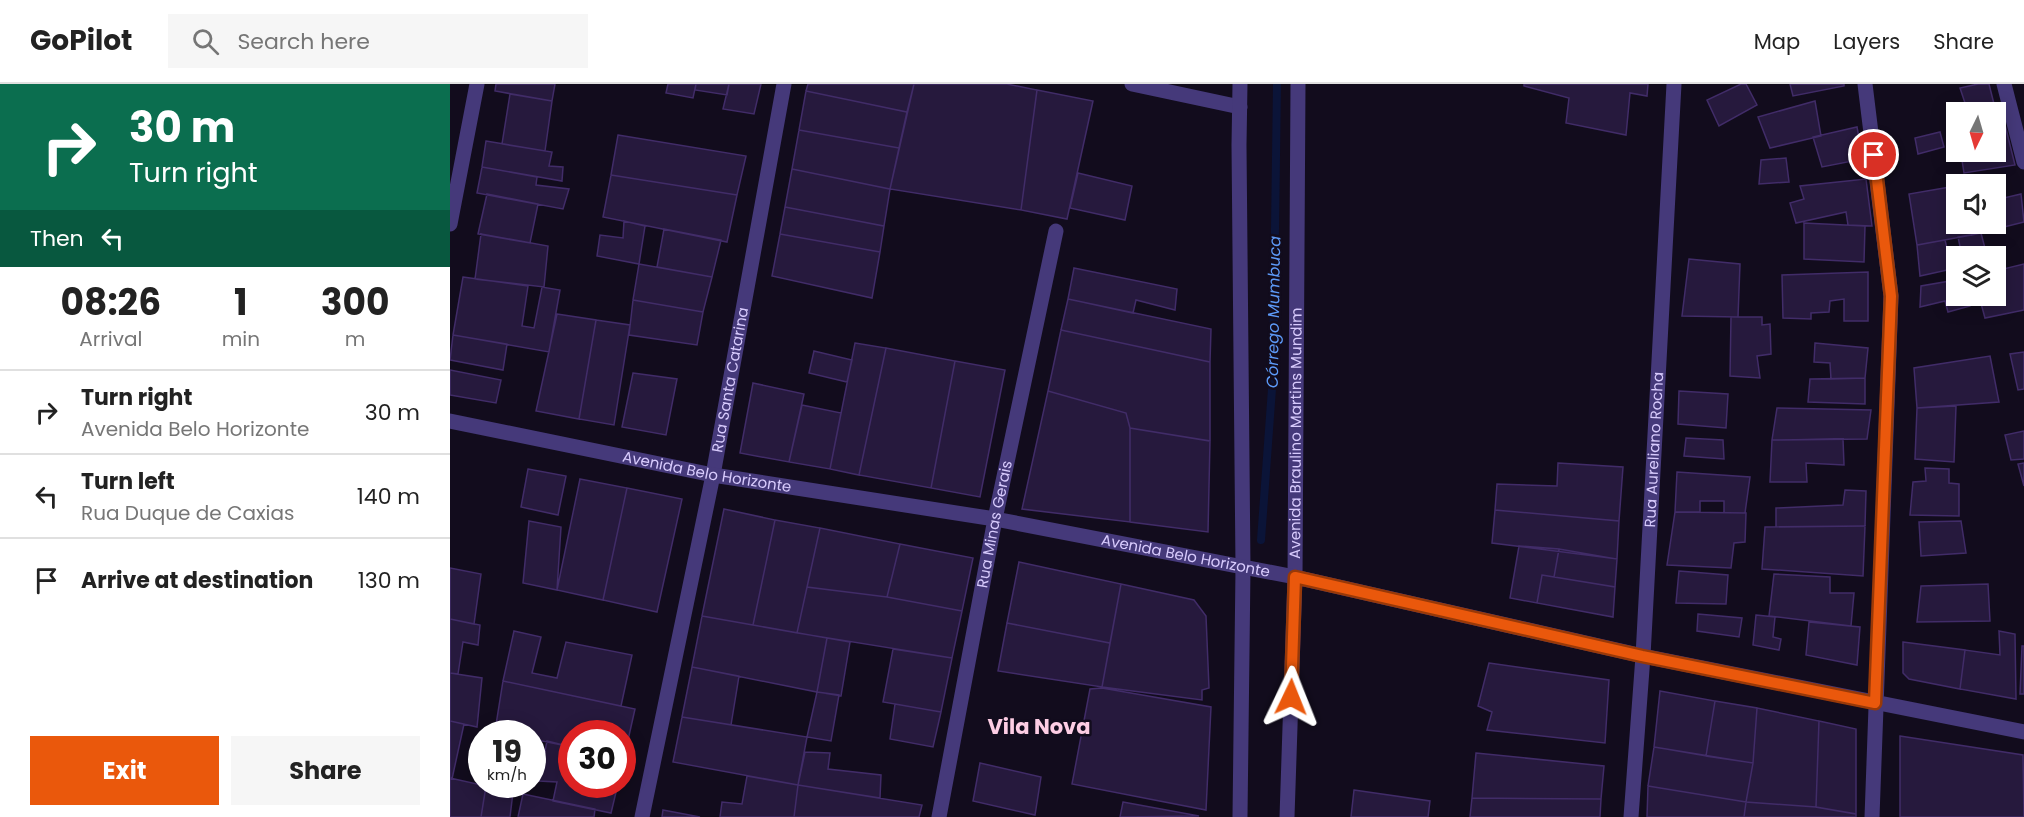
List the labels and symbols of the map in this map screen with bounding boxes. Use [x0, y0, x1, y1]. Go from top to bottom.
north arrow [1946, 102, 2006, 162]
pin [1848, 129, 1899, 180]
water label: Córrego Mumbuca [1261, 235, 1286, 388]
street label: Rua Santa Catarina [706, 305, 753, 454]
street label: Avenida Braulino Martins Mundim [1284, 307, 1307, 559]
street label: Rua Aureliano Rocha [1639, 371, 1668, 528]
street label: Avenida Belo Horizonte [621, 446, 793, 497]
street label: Rua Minas Gerais [971, 458, 1017, 590]
street label: Avenida Belo Horizonte [1100, 529, 1272, 582]
position arrow [1259, 665, 1323, 729]
district label: Vila Nova [987, 712, 1091, 741]
speed limit sign: 30 [558, 720, 636, 798]

